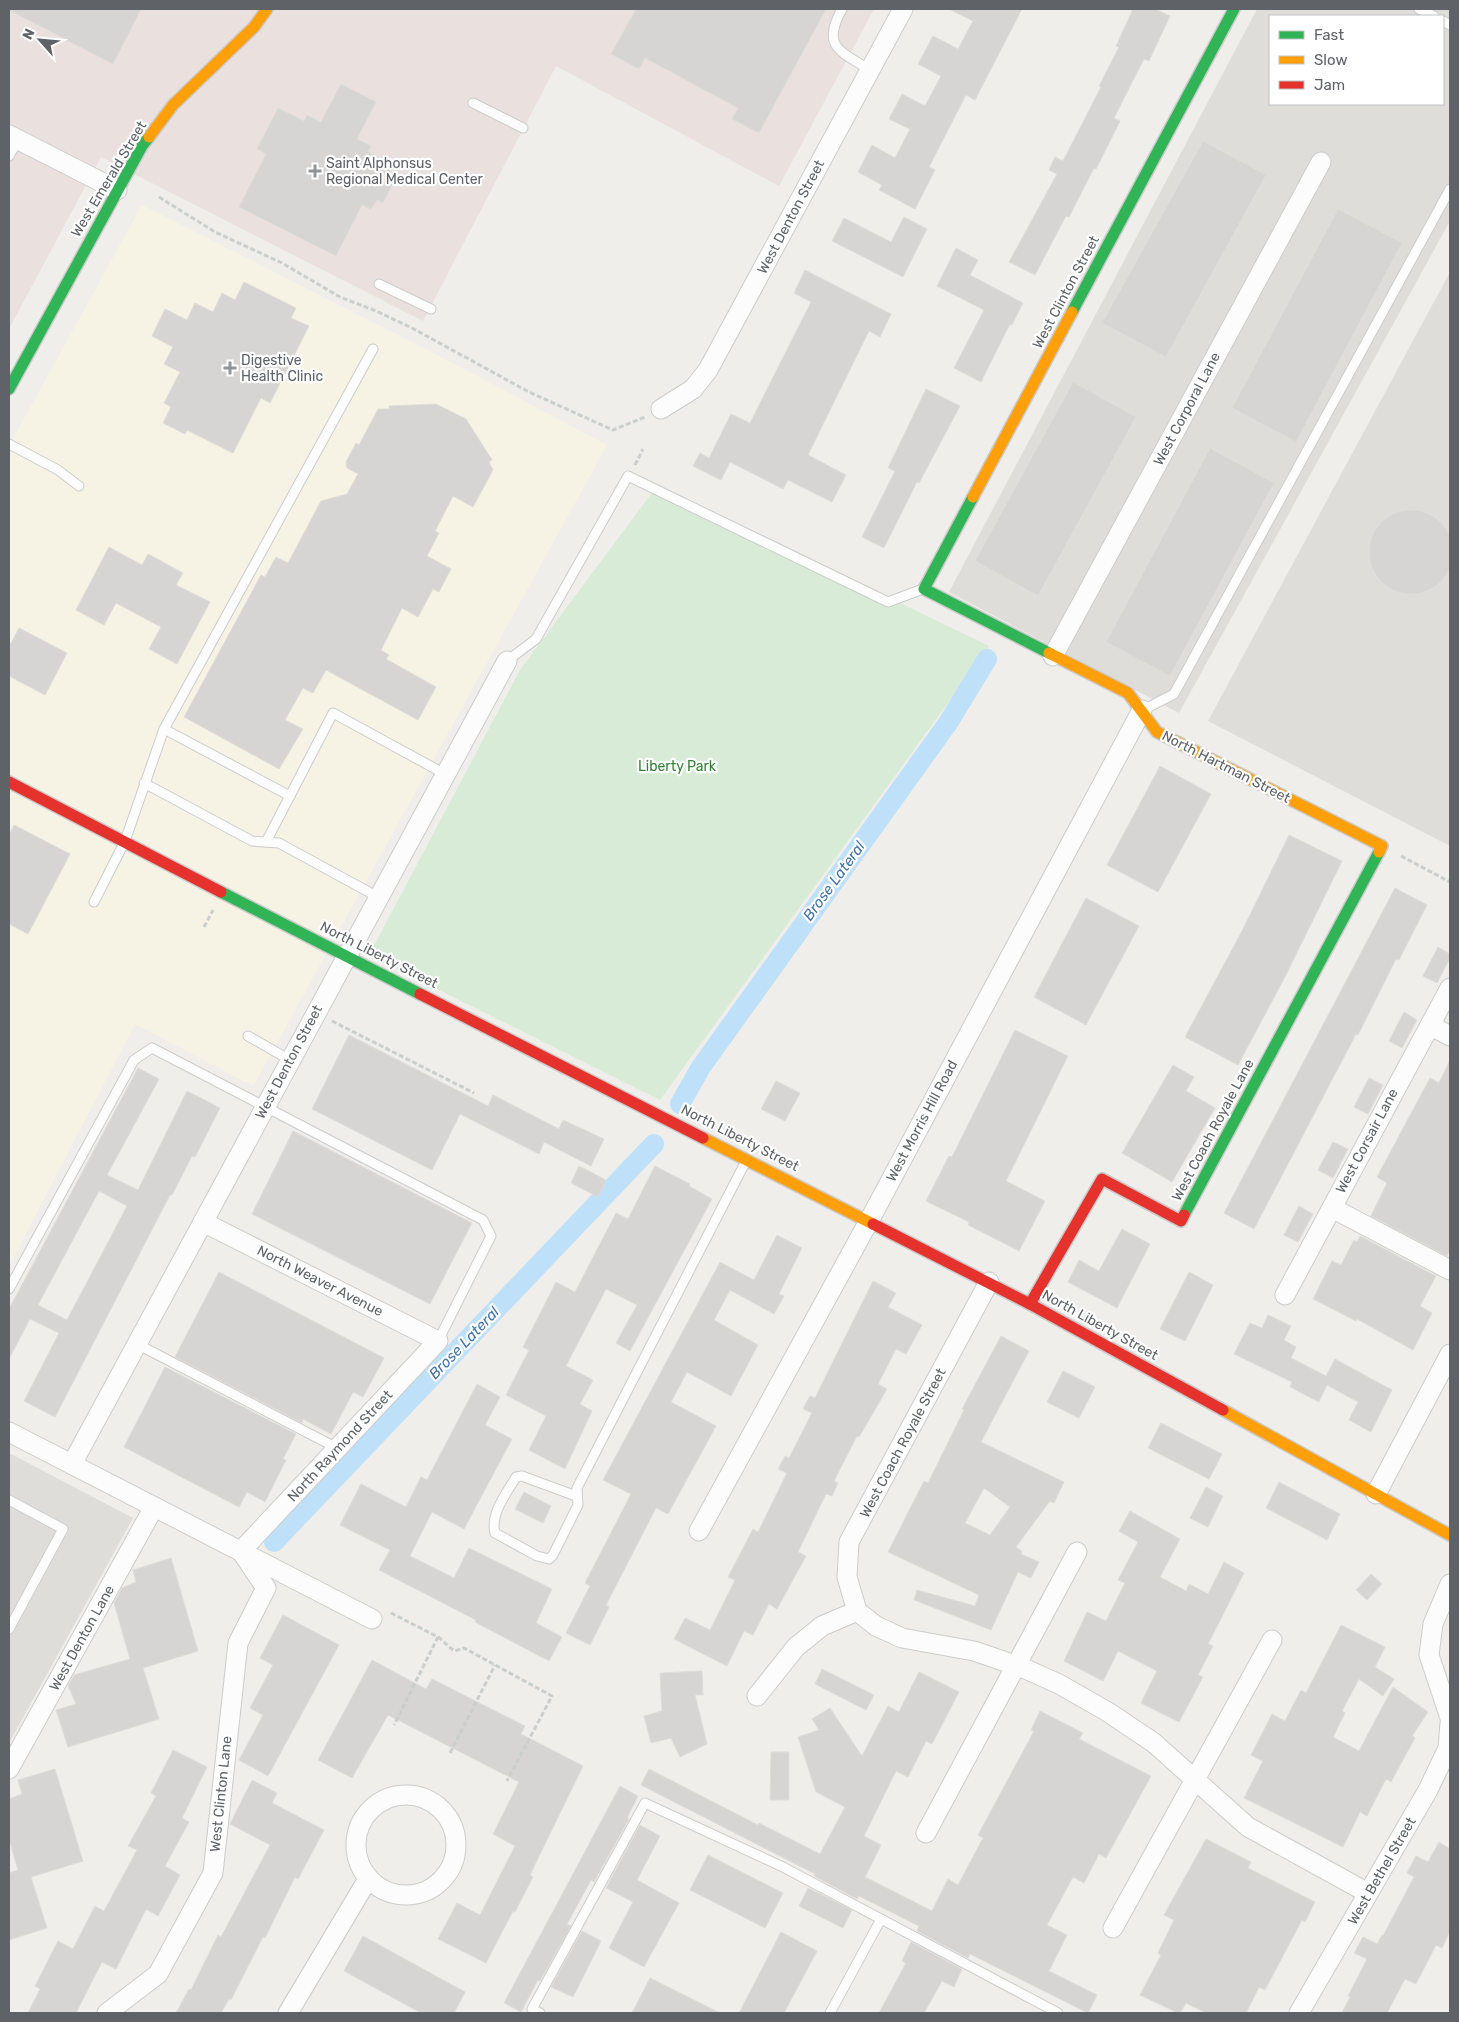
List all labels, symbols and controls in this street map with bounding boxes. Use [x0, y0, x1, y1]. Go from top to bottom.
north arrow [15, 15, 65, 65]
legend [1269, 15, 1444, 105]
text: N [19, 26, 39, 43]
text: Fast [1314, 26, 1344, 44]
text: Slow [1314, 51, 1347, 69]
text: Jam [1314, 76, 1345, 94]
street label: West Emerald Street [68, 118, 151, 240]
place label: Saint Alphonsus Regional Medical Center [326, 155, 484, 188]
street label: West Denton Street [754, 157, 828, 277]
marker: Saint Alphonsus Regional Medical Center [308, 164, 322, 178]
street label: West Clinton Street [1029, 232, 1103, 351]
street label: West Corporal Lane [1150, 349, 1224, 468]
place label: Digestive Health Clinic [241, 352, 323, 385]
marker: Digestive Health Clinic [223, 361, 237, 375]
street label: North Hartman Street [1159, 727, 1293, 807]
park label: Liberty Park [638, 758, 717, 775]
water label: Brose Lateral [799, 838, 869, 924]
street label: North Liberty Street [317, 918, 441, 992]
street label: West Denton Street [252, 1002, 326, 1122]
street label: West Coach Royale Lane [1168, 1056, 1258, 1204]
street label: West Morris Hill Road [883, 1057, 961, 1185]
street label: West Corsair Lane [1332, 1086, 1402, 1196]
street label: North Liberty Street [678, 1101, 802, 1175]
street label: North Weaver Avenue [254, 1242, 386, 1320]
street label: North Liberty Street [1039, 1286, 1161, 1364]
water label: Brose Lateral [425, 1303, 503, 1383]
street label: West Coach Royale Street [856, 1365, 950, 1521]
street label: North Raymond Street [284, 1386, 396, 1505]
street label: West Denton Lane [46, 1582, 118, 1694]
street label: West Clinton Lane [206, 1735, 236, 1853]
street label: West Bethel Street [1344, 1814, 1420, 1928]

